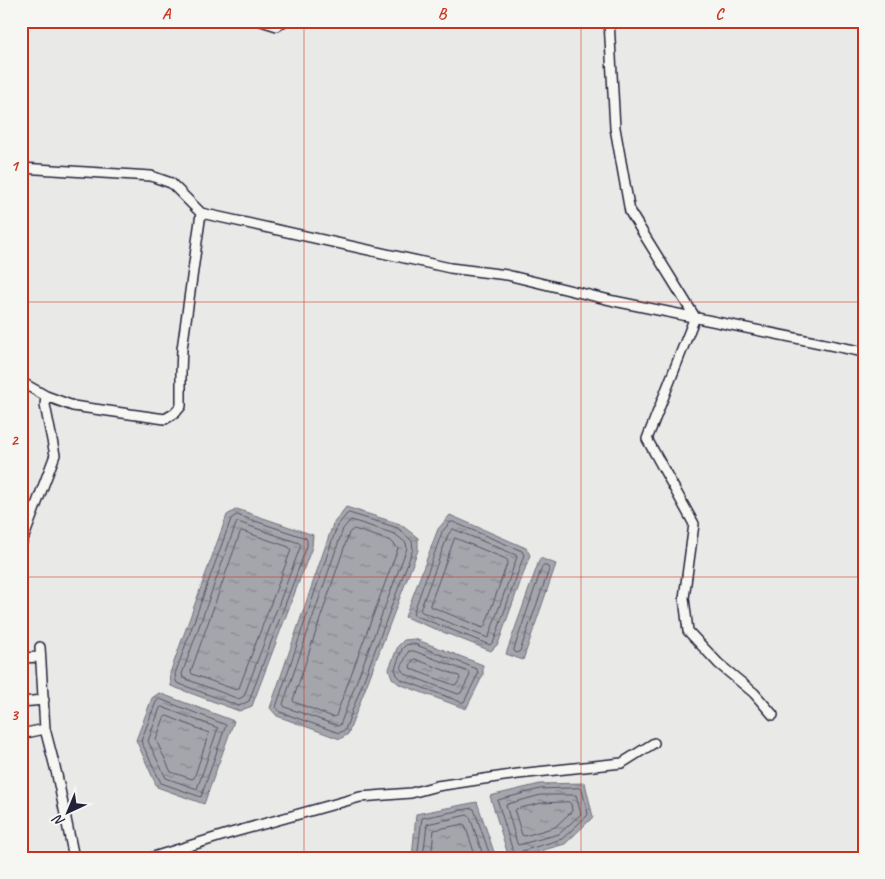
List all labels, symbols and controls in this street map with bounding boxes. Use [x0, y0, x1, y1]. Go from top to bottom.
text: A [162, 4, 172, 24]
text: B [438, 4, 448, 24]
text: C [715, 4, 725, 24]
text: 1 [10, 156, 19, 176]
text: 2 [10, 430, 19, 450]
text: 3 [10, 705, 19, 725]
north arrow [42, 786, 92, 836]
text: N [49, 810, 68, 830]

